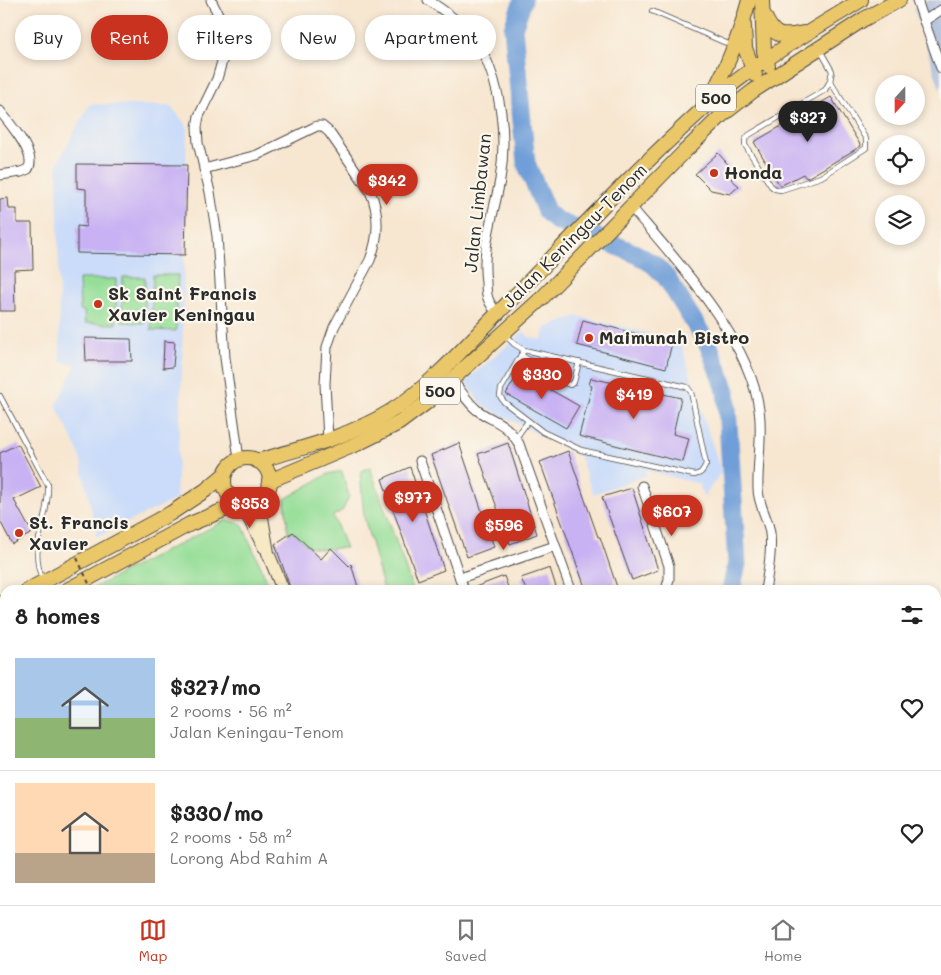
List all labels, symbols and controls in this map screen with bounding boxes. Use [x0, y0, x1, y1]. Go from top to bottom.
chip: Buy [15, 15, 81, 60]
chip: Rent [91, 15, 168, 60]
chip: Filters [178, 15, 271, 60]
chip: New [281, 15, 355, 60]
chip: Apartment [365, 15, 496, 60]
north arrow [875, 75, 925, 125]
map controls [875, 75, 925, 245]
road number: 500 [696, 85, 736, 112]
pin: $327 [778, 100, 838, 143]
text: $327 [789, 106, 827, 127]
street label: Jalan Limbawan [458, 132, 496, 274]
button: locate [875, 135, 925, 185]
street label: Jalan Keningau-Tenom [497, 158, 652, 313]
place label: Honda [724, 160, 782, 184]
pin: $342 [357, 164, 417, 206]
marker: Honda [708, 167, 720, 179]
text: $342 [368, 169, 406, 190]
button: layers [875, 195, 925, 245]
place label: Sk Saint Francis Xavier Keningau [108, 281, 257, 326]
marker: Sk Saint Francis Xavier Keningau [92, 298, 104, 310]
place label: Maimunah Bistro [599, 325, 749, 349]
marker: Maimunah Bistro [583, 332, 595, 344]
pin: $330 [512, 358, 572, 400]
text: $330 [522, 363, 562, 384]
road number: 500 [420, 378, 460, 404]
pin: $419 [604, 378, 664, 420]
text: $419 [616, 383, 652, 404]
pin: $977 [383, 480, 443, 523]
pin: $353 [220, 486, 280, 529]
text: $977 [394, 486, 432, 507]
text: $353 [231, 492, 269, 513]
pin: $607 [642, 494, 702, 537]
text: $607 [653, 500, 691, 521]
pin: $596 [474, 508, 534, 551]
place label: St. Francis Xavier [29, 510, 129, 555]
text: $596 [485, 514, 523, 535]
marker: St. Francis Xavier [13, 527, 25, 539]
icon: filters [898, 601, 926, 629]
text: 8 homes [15, 602, 100, 629]
text: $327/mo [170, 673, 261, 700]
icon: home [55, 678, 115, 738]
icon: heart [898, 694, 926, 722]
text: 2 rooms · 56 m² [170, 700, 292, 721]
text: Jalan Keningau-Tenom [170, 721, 344, 742]
text: $330/mo [170, 799, 263, 826]
icon: home [55, 803, 115, 863]
icon: heart [898, 819, 926, 847]
text: 2 rooms · 58 m² [170, 826, 292, 847]
text: Lorong Abd Rahim A [170, 847, 328, 868]
tab: Map [139, 916, 167, 965]
tab: Saved [445, 916, 486, 965]
tab: Home [764, 916, 802, 965]

